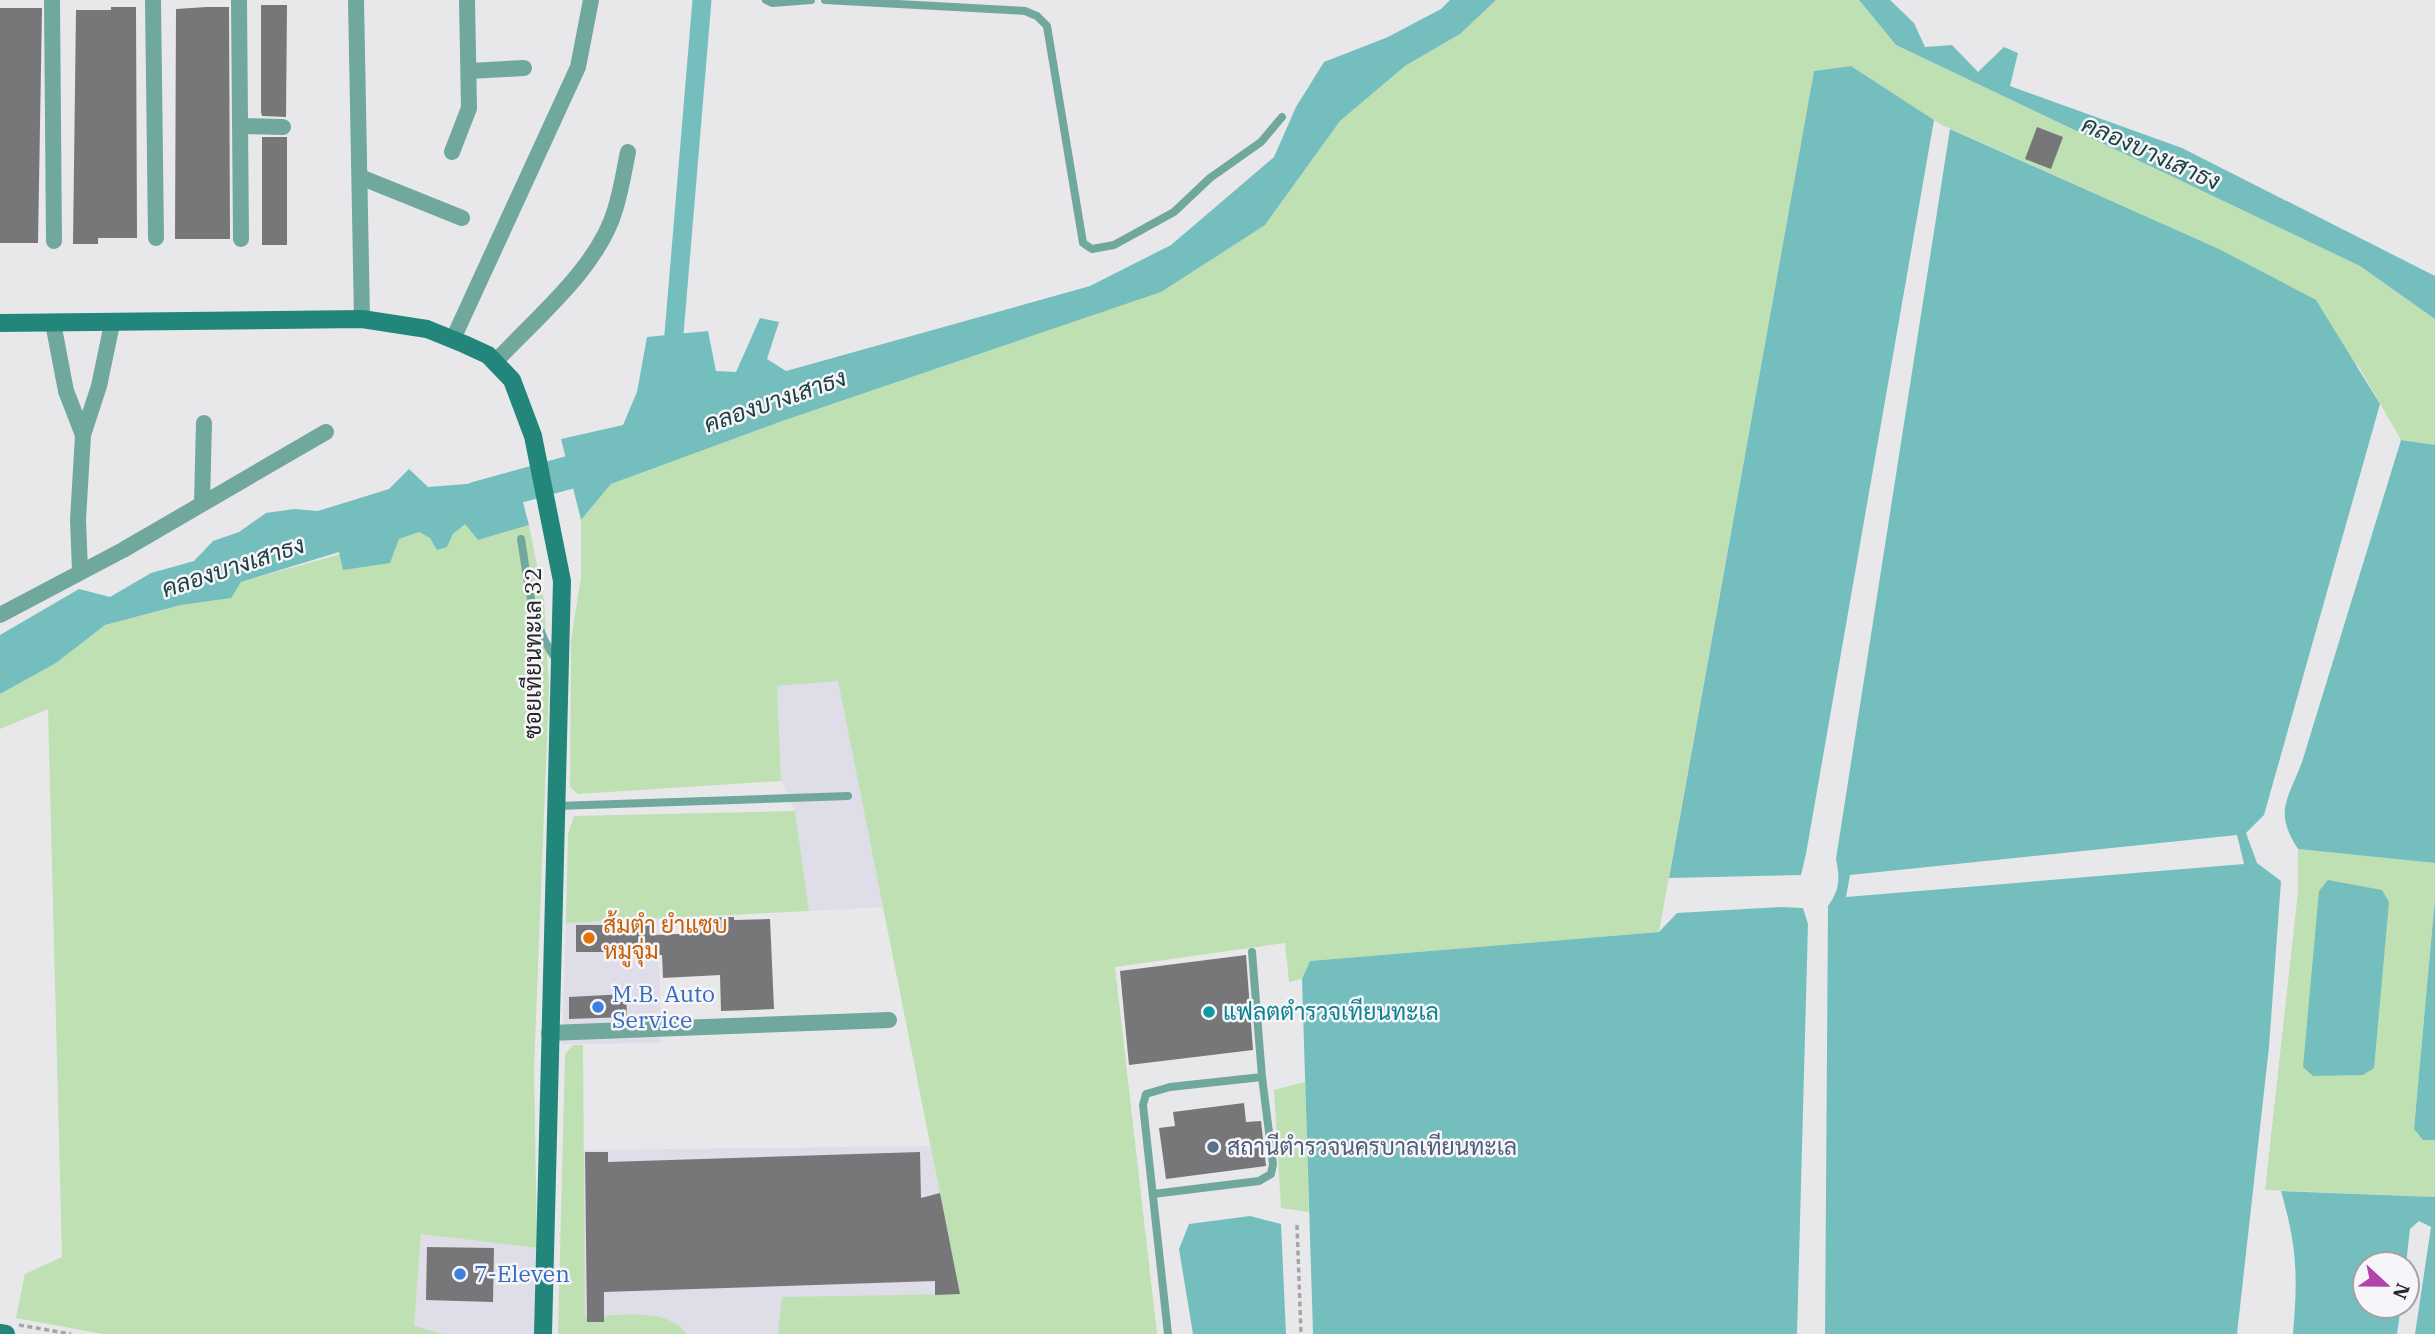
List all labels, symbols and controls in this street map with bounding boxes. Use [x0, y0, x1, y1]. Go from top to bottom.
water label: คลองบางเสาธง [2077, 107, 2226, 197]
water label: คลองบางเสาธง [699, 361, 850, 439]
water label: คลองบางเสาธง [157, 528, 308, 604]
street label: ซอยเทียนทะเล 32 [517, 567, 547, 739]
place label: ส้มตำ ยำแซบ หมูจุ่ม [603, 909, 728, 968]
marker: ส้มตำ ยำแซบ หมูจุ่ม [581, 930, 597, 946]
place label: M.B. Auto Service [612, 978, 715, 1034]
place label: แฟลตตำรวจเทียนทะเล [1223, 996, 1439, 1026]
marker: M.B. Auto Service [590, 999, 606, 1015]
marker: แฟลตตำรวจเทียนทะเล [1201, 1004, 1217, 1020]
place label: สถานีตำรวจนครบาลเทียนทะเล [1227, 1131, 1517, 1161]
marker: สถานีตำรวจนครบาลเทียนทะเล [1205, 1139, 1221, 1155]
north arrow [2351, 1250, 2421, 1320]
place label: 7-Eleven [474, 1258, 570, 1288]
marker: 7-Eleven [452, 1266, 468, 1282]
text: N [2388, 1280, 2416, 1303]

